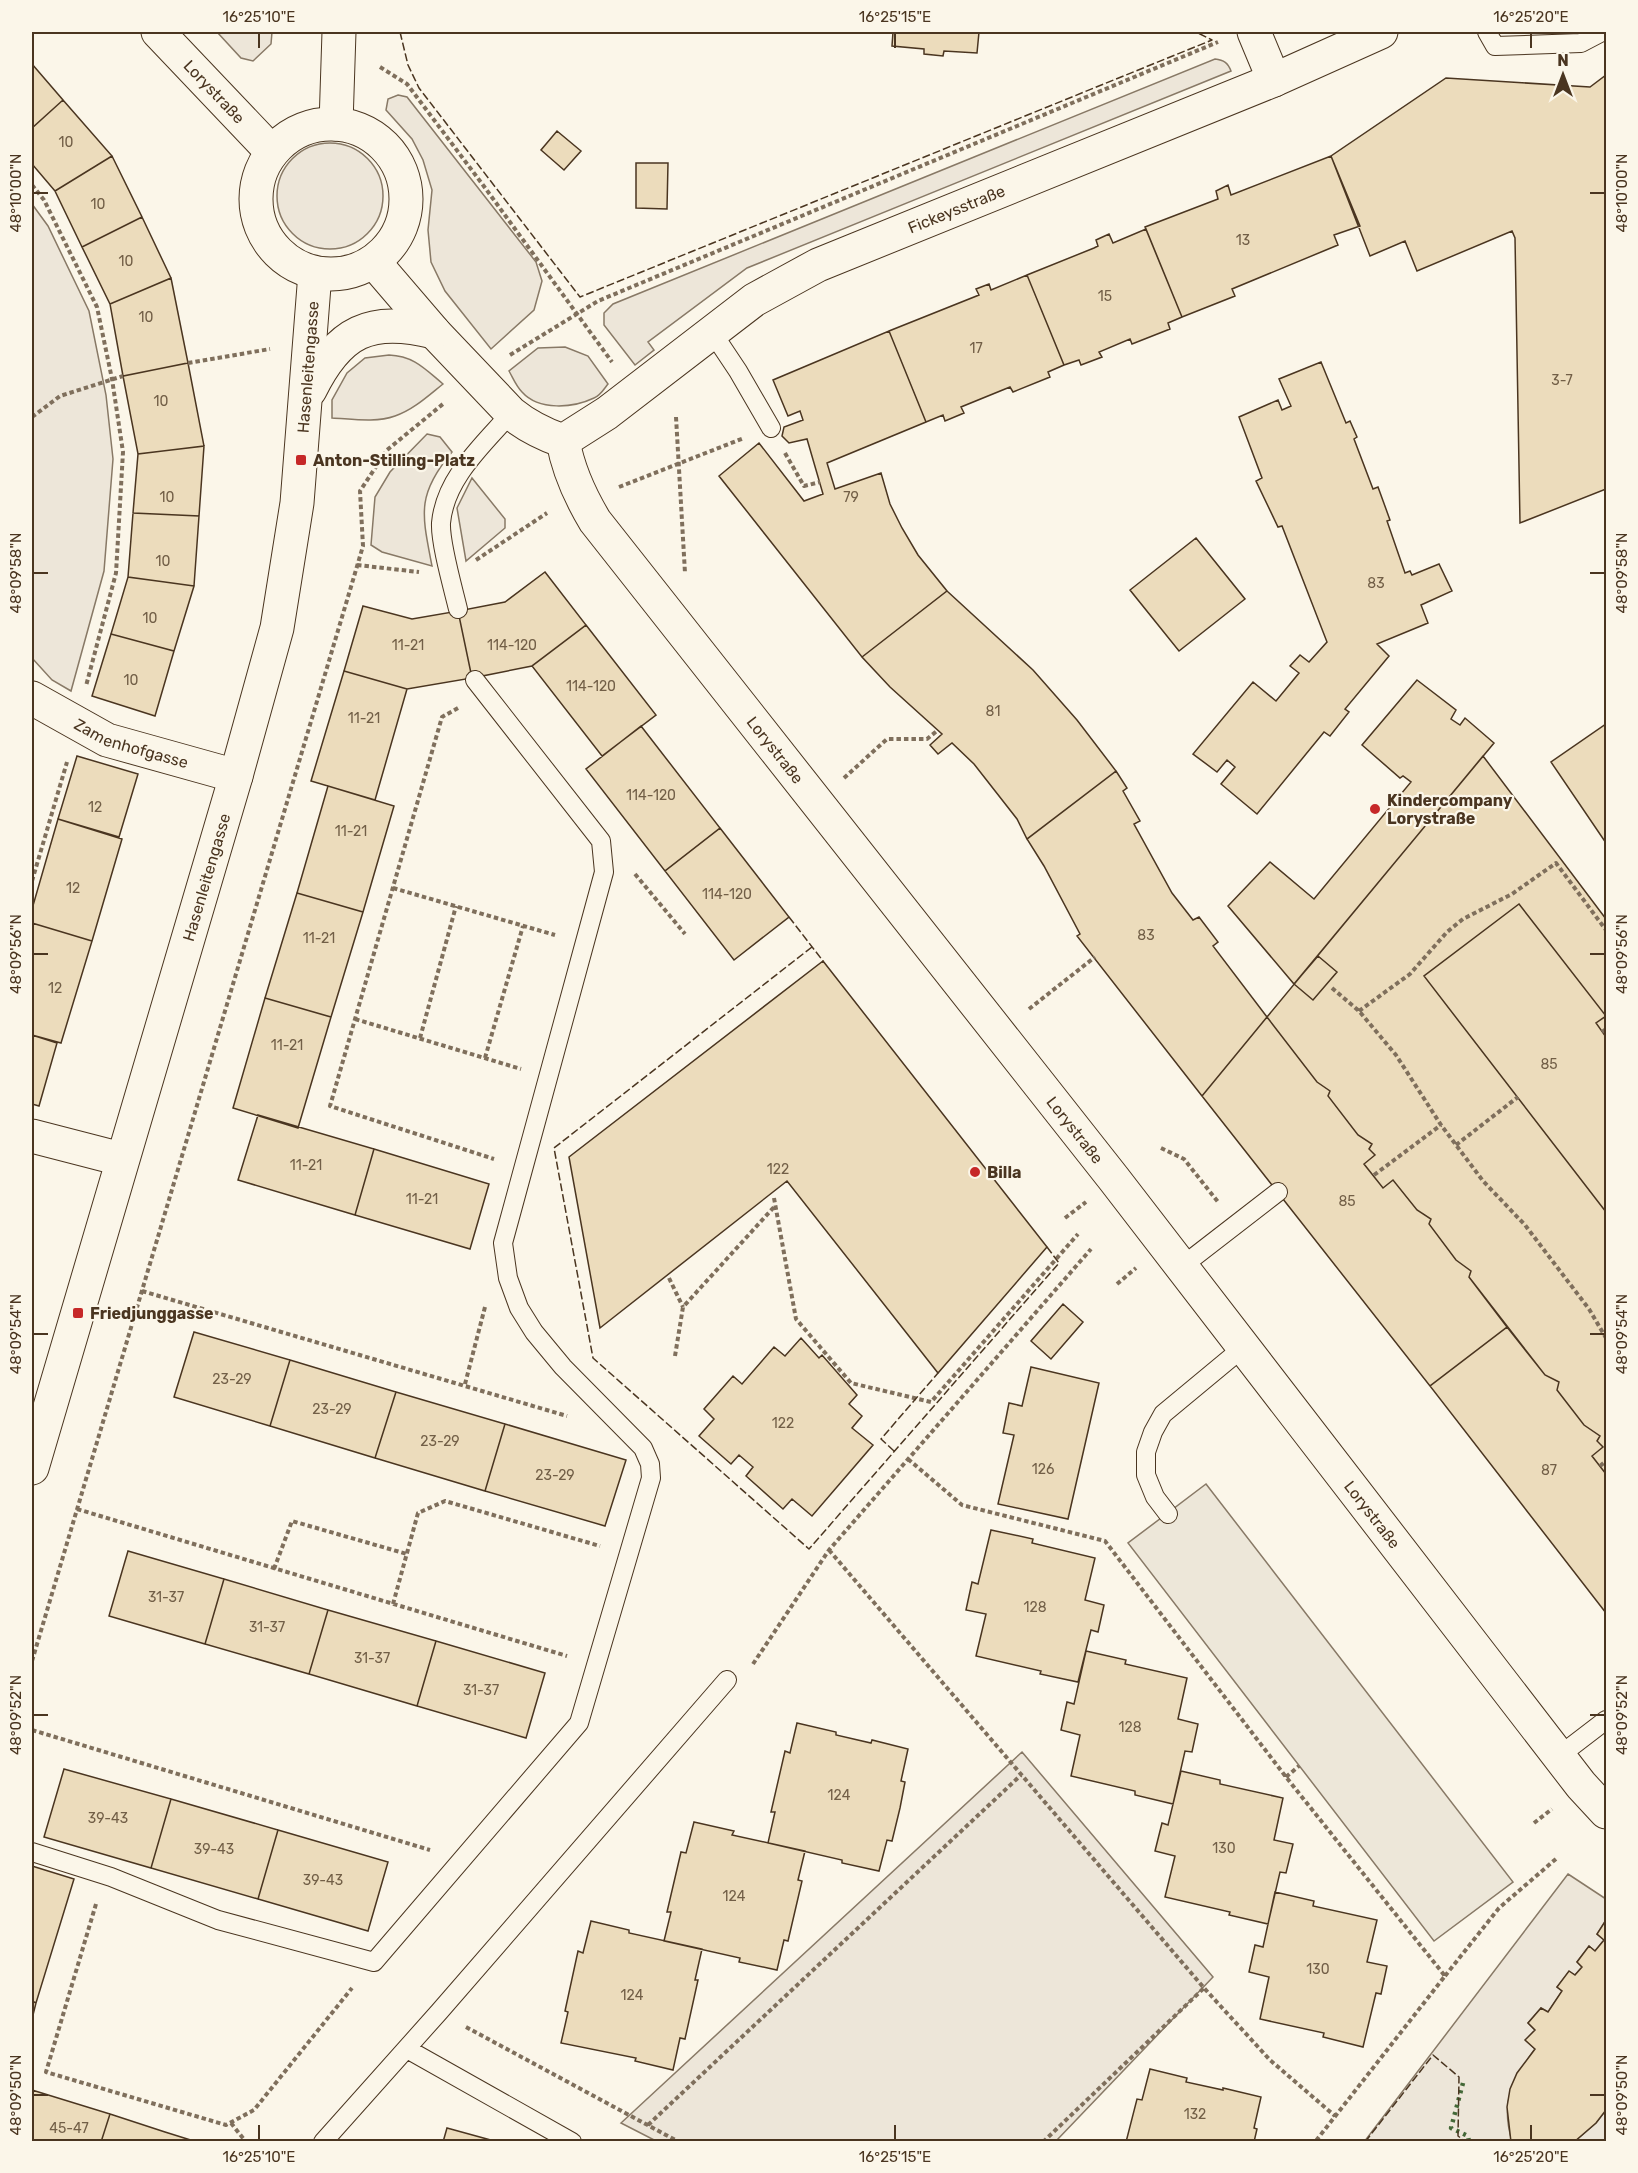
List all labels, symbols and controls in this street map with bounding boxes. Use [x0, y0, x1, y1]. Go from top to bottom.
text: 16°25'10"E [223, 8, 295, 26]
text: 16°25'15"E [859, 8, 931, 26]
text: 16°25'20"E [1493, 8, 1569, 26]
north arrow [1533, 45, 1593, 105]
text: N [1557, 51, 1569, 70]
street label: Lorystraße [180, 56, 249, 127]
house number: 10 [59, 134, 74, 151]
text: 48°10'00"N [7, 154, 25, 232]
text: 48°10'00"N [1613, 154, 1631, 232]
street label: Fickeysstraße [905, 181, 1008, 237]
house number: 10 [91, 196, 106, 213]
house number: 13 [1236, 232, 1250, 249]
house number: 10 [119, 253, 134, 270]
house number: 15 [1098, 288, 1112, 305]
street label: Hasenleitengasse [293, 300, 322, 434]
house number: 10 [139, 309, 154, 326]
house number: 17 [969, 340, 983, 357]
house number: 3-7 [1551, 372, 1573, 389]
house number: 10 [154, 393, 169, 410]
place label: Anton-Stilling-Platz [313, 451, 475, 470]
marker: Anton-Stilling-Platz [294, 453, 308, 467]
house number: 10 [160, 489, 175, 506]
house number: 79 [843, 489, 859, 506]
text: 48°09'58"N [7, 533, 25, 613]
text: 48°09'58"N [1613, 533, 1631, 613]
house number: 10 [156, 553, 171, 570]
house number: 83 [1367, 575, 1385, 592]
house number: 10 [143, 610, 158, 627]
house number: 11-21 [392, 637, 424, 654]
house number: 114-120 [487, 637, 537, 654]
house number: 10 [124, 672, 139, 689]
house number: 114-120 [566, 678, 616, 695]
house number: 81 [986, 703, 1000, 720]
house number: 11-21 [348, 710, 380, 727]
street label: Lorystraße [743, 712, 808, 787]
street label: Zamenhofgasse [71, 714, 191, 772]
house number: 114-120 [626, 787, 676, 804]
place label: Kindercompany Lorystraße [1387, 791, 1513, 828]
house number: 12 [88, 799, 102, 816]
marker: Kindercompany Lorystraße [1368, 802, 1382, 816]
street label: Hasenleitengasse [178, 811, 234, 943]
house number: 11-21 [335, 823, 367, 840]
house number: 12 [66, 880, 80, 897]
house number: 114-120 [702, 886, 752, 903]
text: 48°09'56"N [7, 914, 25, 994]
text: 48°09'56"N [1613, 914, 1631, 994]
house number: 83 [1137, 927, 1155, 944]
house number: 11-21 [303, 930, 335, 947]
house number: 12 [48, 980, 62, 997]
house number: 11-21 [271, 1037, 303, 1054]
house number: 85 [1540, 1056, 1558, 1073]
street label: Lorystraße [1043, 1092, 1108, 1167]
house number: 11-21 [290, 1157, 322, 1174]
house number: 122 [767, 1161, 789, 1178]
place label: Billa [987, 1163, 1021, 1182]
marker: Billa [968, 1165, 982, 1179]
house number: 11-21 [406, 1191, 438, 1208]
house number: 85 [1338, 1193, 1356, 1210]
text: 48°09'54"N [7, 1294, 25, 1374]
text: 48°09'54"N [1613, 1294, 1631, 1374]
place label: Friedjunggasse [90, 1304, 214, 1323]
marker: Friedjunggasse [71, 1306, 85, 1320]
house number: 23-29 [212, 1371, 252, 1388]
house number: 23-29 [312, 1401, 352, 1418]
house number: 122 [772, 1415, 794, 1432]
house number: 23-29 [420, 1433, 460, 1450]
house number: 126 [1032, 1461, 1054, 1478]
house number: 87 [1541, 1462, 1557, 1479]
house number: 23-29 [535, 1467, 575, 1484]
street label: Lorystraße [1340, 1477, 1404, 1552]
house number: 31-37 [148, 1589, 184, 1606]
house number: 128 [1023, 1599, 1047, 1616]
house number: 31-37 [249, 1619, 285, 1636]
house number: 31-37 [354, 1650, 390, 1667]
text: 48°09'52"N [7, 1675, 25, 1755]
text: 48°09'52"N [1613, 1675, 1631, 1755]
house number: 31-37 [463, 1682, 499, 1699]
house number: 128 [1118, 1719, 1142, 1736]
house number: 124 [828, 1787, 851, 1804]
house number: 39-43 [88, 1810, 128, 1827]
house number: 130 [1212, 1840, 1236, 1857]
house number: 39-43 [194, 1841, 234, 1858]
house number: 39-43 [303, 1872, 343, 1889]
house number: 124 [723, 1888, 746, 1905]
house number: 130 [1306, 1961, 1330, 1978]
house number: 124 [621, 1987, 644, 2004]
text: 48°09'50"N [7, 2055, 25, 2135]
text: 48°09'50"N [1613, 2055, 1631, 2135]
house number: 132 [1184, 2106, 1206, 2123]
house number: 45-47 [49, 2120, 89, 2137]
text: 16°25'10"E [223, 2148, 295, 2166]
text: 16°25'15"E [859, 2148, 931, 2166]
text: 16°25'20"E [1493, 2148, 1569, 2166]

